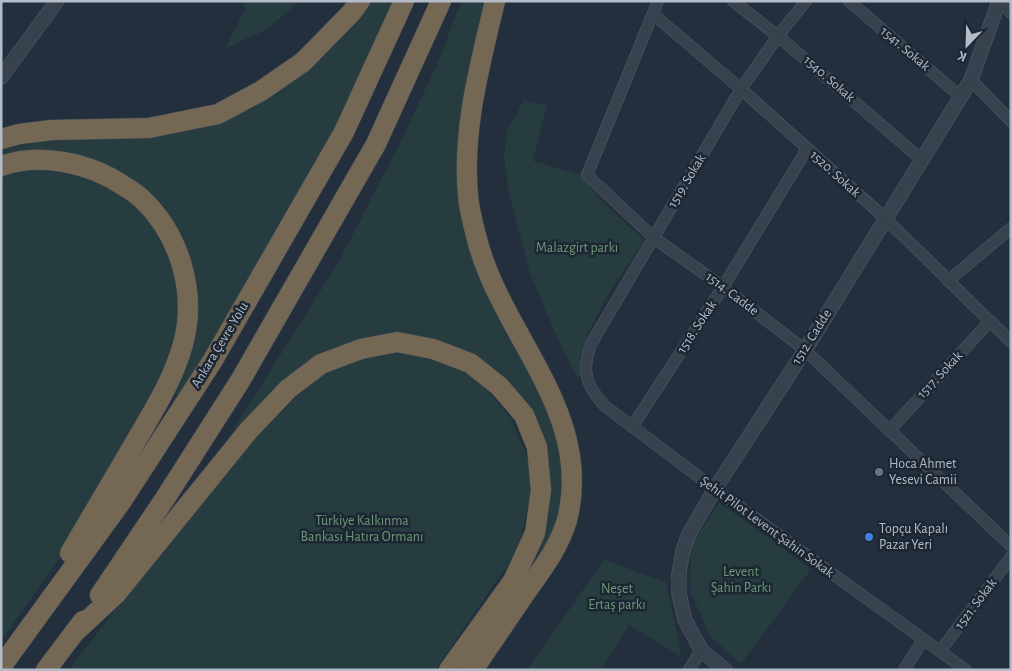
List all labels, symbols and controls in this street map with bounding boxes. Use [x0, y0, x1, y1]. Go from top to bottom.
north arrow [942, 20, 992, 70]
street label: 1541. Sokak [878, 24, 933, 74]
text: K [955, 48, 969, 64]
street label: 1540. Sokak [801, 53, 858, 105]
street label: 1520. Sokak [807, 148, 863, 200]
street label: 1519. Sokak [666, 151, 709, 210]
park label: Malazgirt parkı [536, 241, 618, 255]
street label: 1514. Cadde [703, 270, 761, 318]
street label: 1518. Sokak [675, 298, 719, 356]
street label: Ankara Çevre Yolu [189, 300, 251, 390]
street label: 1512. Cadde [790, 307, 834, 367]
street label: 1517. Sokak [915, 348, 966, 401]
place label: Hoca Ahmet Yesevi Camii [889, 457, 957, 487]
marker: Hoca Ahmet Yesevi Camii [873, 466, 885, 478]
street label: Şehit Pilot Levent Şahin Sokak [698, 474, 837, 580]
park label: Türkiye Kalkınma Bankası Hatıra Ormanı [301, 514, 423, 544]
place label: Topçu Kapalı Pazar Yeri [879, 522, 948, 552]
marker: Topçu Kapalı Pazar Yeri [863, 531, 875, 543]
park label: Levent Şahin Parkı [711, 565, 771, 595]
street label: 1521. Sokak [952, 576, 1000, 632]
park label: Neşet Ertaş parkı [588, 582, 646, 612]

